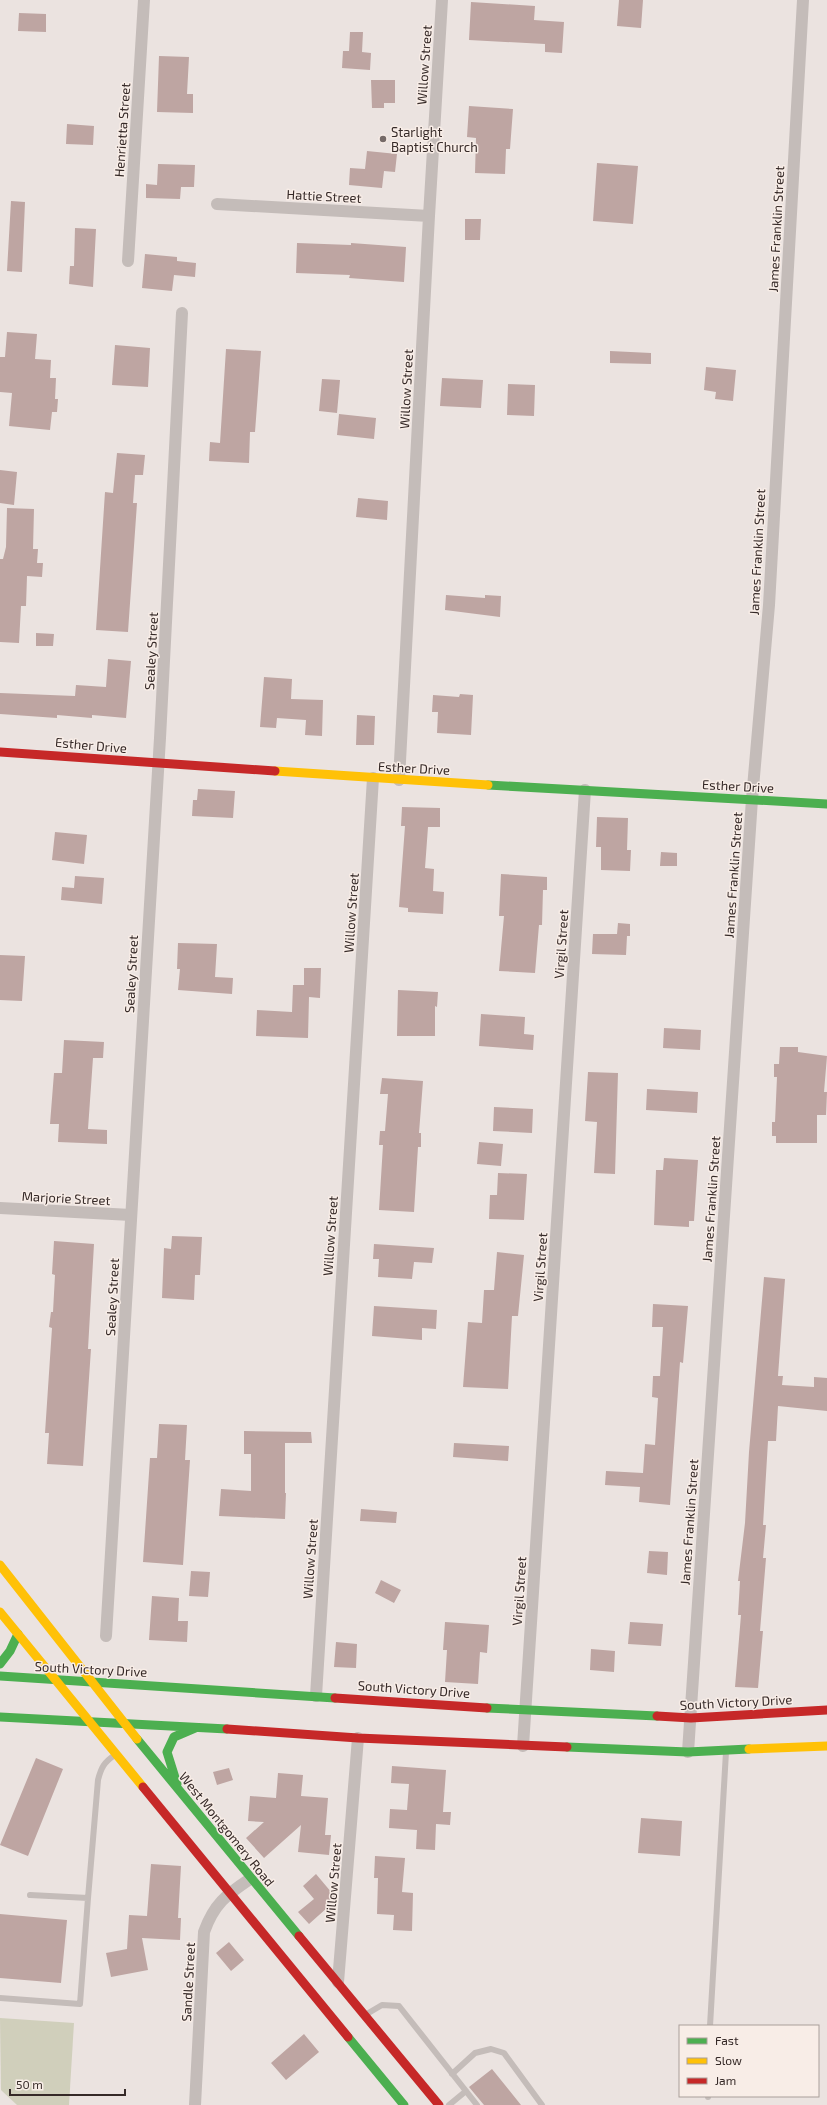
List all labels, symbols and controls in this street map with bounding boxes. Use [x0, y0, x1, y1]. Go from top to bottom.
street label: Willow Street [413, 24, 435, 106]
street label: Henrietta Street [111, 82, 133, 178]
place label: Starlight Baptist Church [391, 124, 478, 155]
marker: Starlight Baptist Church [378, 134, 388, 144]
street label: James Franklin Street [765, 165, 787, 293]
street label: Hattie Street [286, 186, 362, 206]
street label: Willow Street [396, 349, 416, 429]
street label: James Franklin Street [746, 488, 768, 616]
street label: Sealey Street [141, 612, 161, 690]
street label: Esther Drive [54, 734, 128, 756]
street label: Esther Drive [378, 758, 450, 778]
street label: Esther Drive [702, 776, 774, 796]
street label: James Franklin Street [721, 811, 745, 939]
street label: Willow Street [340, 872, 362, 954]
street label: Virgil Street [551, 909, 571, 979]
street label: Sealey Street [121, 935, 141, 1013]
street label: James Franklin Street [699, 1135, 723, 1263]
street label: Marjorie Street [21, 1188, 111, 1208]
street label: Willow Street [319, 1195, 341, 1277]
street label: Virgil Street [530, 1232, 550, 1302]
street label: Sealey Street [102, 1258, 122, 1336]
street label: James Franklin Street [677, 1458, 701, 1586]
street label: Willow Street [299, 1518, 321, 1600]
street label: Virgil Street [509, 1556, 529, 1626]
street label: South Victory Drive [34, 1658, 148, 1680]
street label: South Victory Drive [357, 1677, 471, 1701]
street label: South Victory Drive [679, 1691, 793, 1713]
street label: West Montgomery Road [176, 1769, 278, 1889]
street label: Willow Street [322, 1842, 344, 1924]
street label: Sandle Street [178, 1942, 198, 2022]
legend [679, 2025, 819, 2097]
text: Fast [715, 2033, 739, 2047]
text: Slow [715, 2053, 742, 2067]
scale bar [10, 2071, 125, 2097]
text: Jam [715, 2073, 736, 2087]
text: 50 m [16, 2077, 43, 2091]

